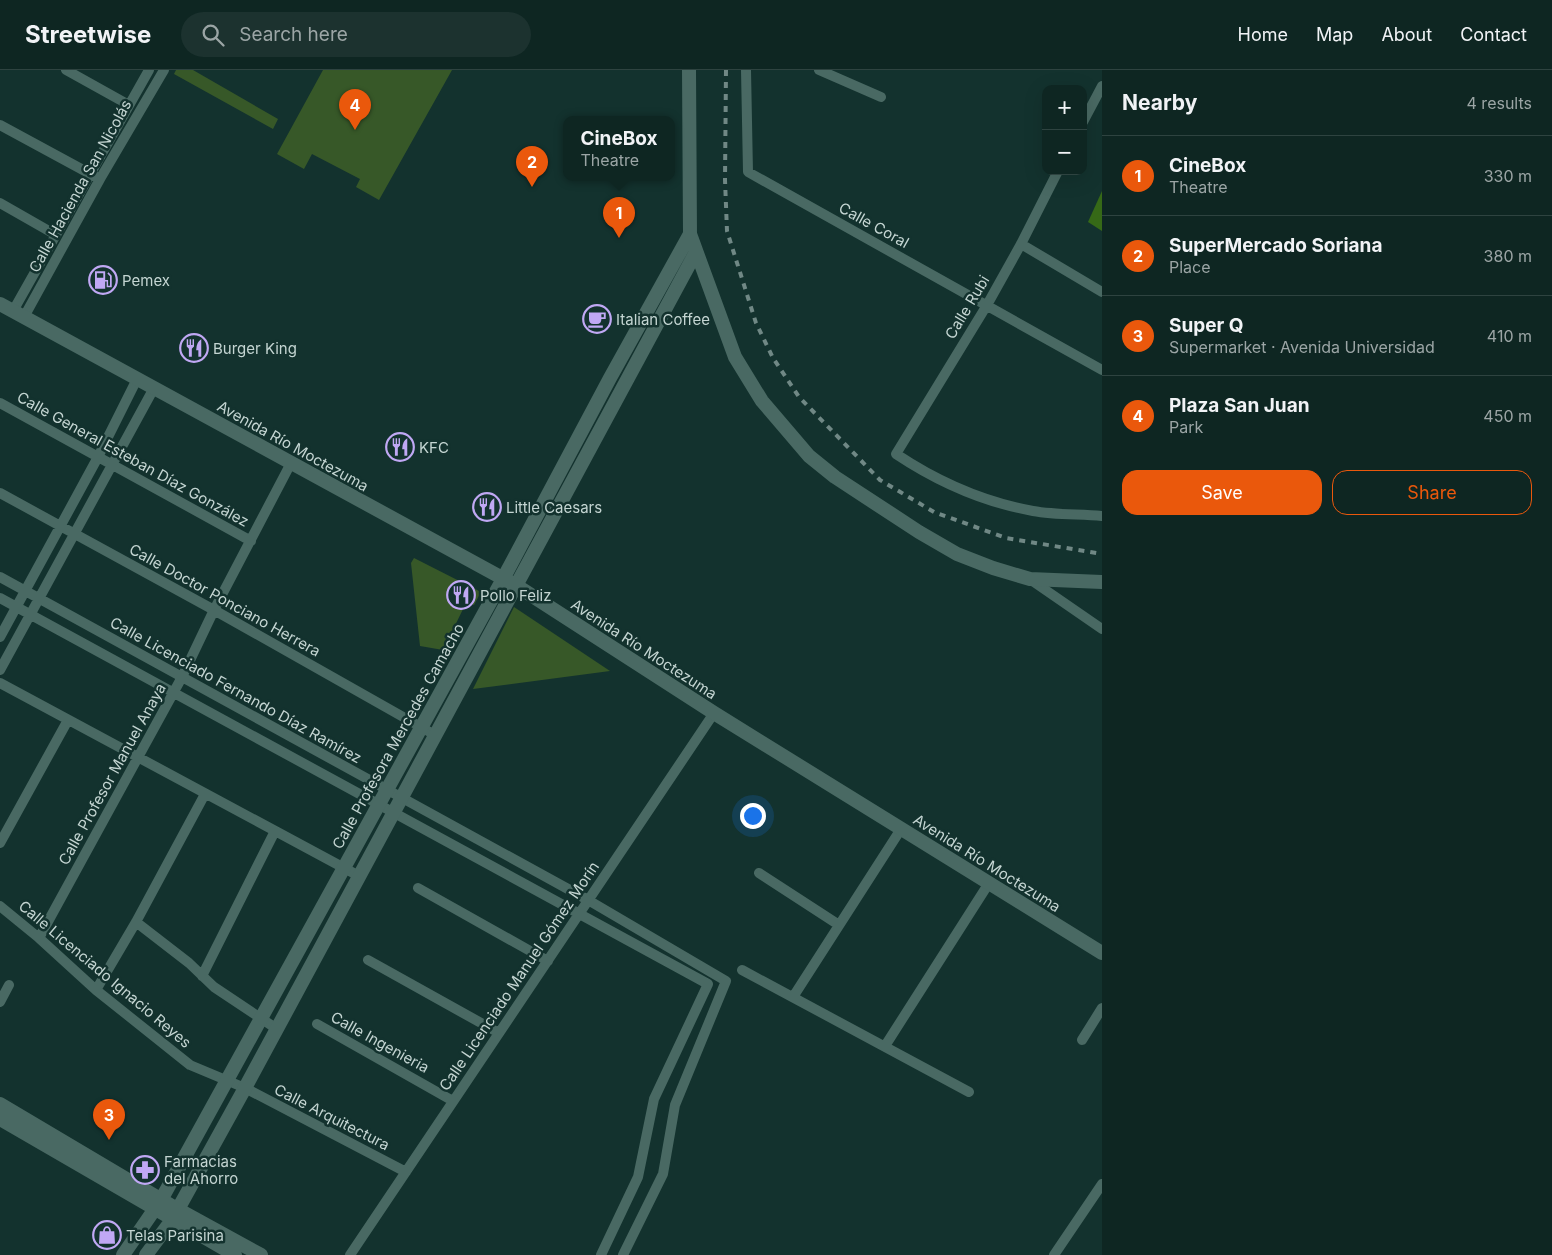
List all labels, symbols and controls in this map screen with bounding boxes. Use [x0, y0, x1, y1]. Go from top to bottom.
search box [181, 12, 531, 57]
text: Streetwise [25, 20, 151, 49]
icon: search [199, 21, 227, 49]
text: Search here [239, 23, 348, 46]
text: Home [1238, 24, 1288, 45]
text: Map [1316, 24, 1353, 45]
text: About [1381, 24, 1432, 45]
text: Contact [1460, 24, 1527, 45]
map controls [1042, 85, 1087, 175]
button: + [1042, 85, 1087, 130]
pin: 4 [339, 89, 371, 130]
text: Nearby [1122, 90, 1197, 115]
text: 4 results [1467, 93, 1532, 113]
street label: Calle Hacienda San Nicolás [25, 96, 135, 276]
popup [563, 116, 675, 181]
text: CineBox [580, 127, 658, 150]
button: − [1042, 130, 1087, 175]
pin: 2 [516, 146, 548, 187]
text: Theatre [580, 150, 639, 170]
text: CineBox [1169, 154, 1246, 177]
text: 1 [1135, 166, 1141, 186]
text: 330 m [1484, 166, 1532, 186]
text: Theatre [1169, 177, 1228, 197]
pin: 1 [603, 197, 635, 238]
street label: Calle Coral [836, 198, 912, 252]
text: SuperMercado Soriana [1169, 234, 1382, 257]
text: 2 [1133, 246, 1143, 266]
text: 380 m [1484, 246, 1532, 266]
text: Place [1169, 257, 1211, 277]
fuel station icon: Pemex [88, 265, 118, 295]
place label: Pemex [122, 271, 170, 290]
street label: Calle Rubi [941, 272, 993, 342]
cafe icon: Italian Coffee [582, 304, 612, 334]
place label: Italian Coffee [616, 310, 710, 329]
text: Super Q [1169, 314, 1244, 337]
text: 3 [1133, 326, 1143, 346]
text: 410 m [1487, 326, 1532, 346]
restaurant icon: Burger King [179, 333, 209, 363]
text: Supermarket · Avenida Universidad [1169, 337, 1435, 357]
place label: Burger King [213, 339, 297, 358]
street label: Calle General Esteban Díaz González [14, 387, 252, 531]
text: Plaza San Juan [1169, 394, 1310, 417]
street label: Avenida Río Moctezuma [214, 396, 372, 496]
text: 4 [1133, 406, 1143, 426]
text: 450 m [1483, 406, 1532, 426]
text: Park [1169, 417, 1203, 437]
restaurant icon: KFC [385, 432, 415, 462]
place label: KFC [419, 438, 449, 457]
button: Save [1122, 470, 1322, 515]
button: Share [1332, 470, 1532, 515]
restaurant icon: Little Caesars [472, 492, 502, 522]
place label: Little Caesars [506, 498, 602, 517]
street label: Calle Doctor Ponciano Herrera [126, 539, 324, 661]
restaurant icon: Pollo Feliz [446, 580, 476, 610]
place label: Pollo Feliz [480, 586, 552, 605]
street label: Avenida Río Moctezuma [567, 595, 721, 703]
street label: Calle Licenciado Fernando Díaz Ramírez [107, 613, 365, 767]
street label: Calle Profesora Mercedes Camacho [328, 620, 468, 852]
street label: Calle Profesor Manuel Anaya [54, 680, 170, 868]
your location [740, 803, 766, 829]
street label: Avenida Río Moctezuma [910, 810, 1064, 916]
street label: Calle Licenciado Manuel Gómez Morín [435, 858, 603, 1094]
street label: Calle Licenciado Ignacio Reyes [15, 896, 195, 1052]
street label: Calle Ingenieria [327, 1007, 433, 1077]
street label: Calle Arquitectura [271, 1080, 393, 1154]
pin: 3 [93, 1099, 125, 1140]
place label: Farmacias del Ahorro [164, 1152, 238, 1188]
pharmacy icon: Farmacias del Ahorro [130, 1155, 160, 1185]
shop icon: Telas Parisina [92, 1220, 122, 1250]
place label: Telas Parisina [126, 1226, 224, 1245]

